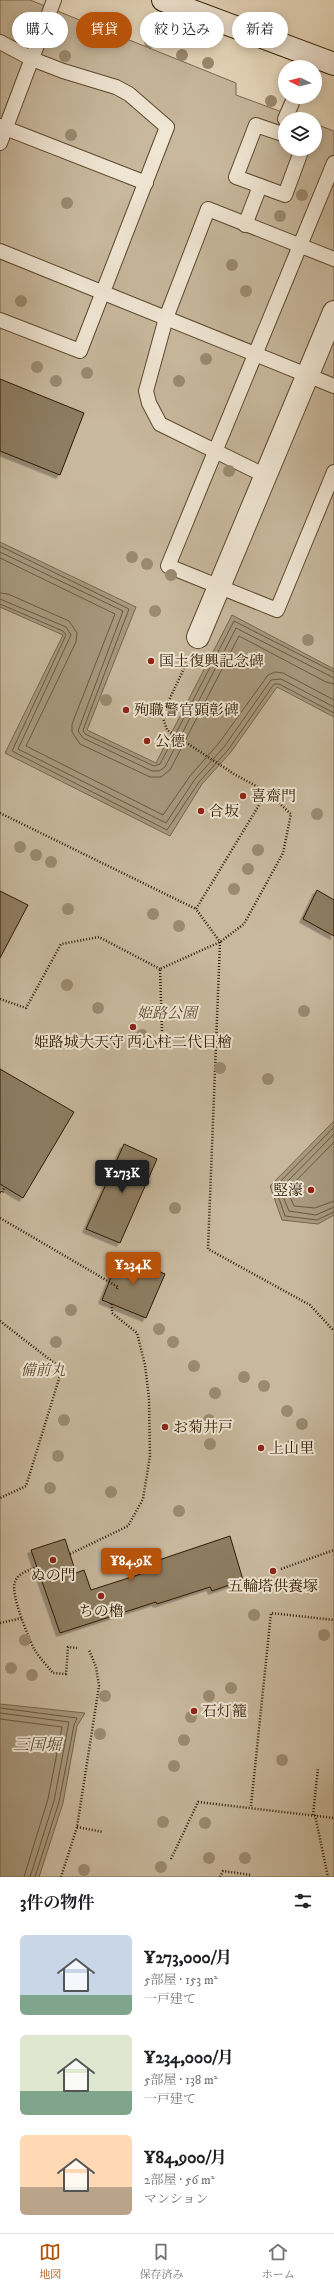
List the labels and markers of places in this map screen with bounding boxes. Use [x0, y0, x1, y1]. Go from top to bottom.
place label: 国土復興記念碑 [159, 652, 264, 671]
marker: 国土復興記念碑 [146, 656, 156, 666]
place label: 殉職警官顕彰碑 [134, 701, 239, 720]
marker: 殉職警官顕彰碑 [121, 705, 131, 715]
place label: 公德 [155, 732, 185, 751]
marker: 公德 [142, 736, 152, 746]
place label: 喜齋門 [251, 787, 296, 806]
marker: 喜齋門 [238, 791, 248, 801]
place label: 合坂 [209, 802, 239, 821]
marker: 合坂 [196, 806, 206, 816]
marker: 姫路城大天守 西心柱二代目檜 [128, 1022, 138, 1032]
place label: 姫路城大天守 西心柱二代目檜 [34, 1033, 232, 1052]
pin: ¥273K [94, 1160, 150, 1194]
place label: 竪濠 [273, 1181, 303, 1200]
marker: 竪濠 [306, 1185, 316, 1195]
pin: ¥234K [105, 1252, 161, 1286]
place label: お菊井戸 [173, 1418, 233, 1437]
marker: お菊井戸 [160, 1422, 170, 1432]
place label: 上山里 [269, 1439, 314, 1458]
marker: 上山里 [256, 1443, 266, 1453]
pin: ¥84.9K [98, 1548, 164, 1582]
marker: ぬの門 [48, 1555, 58, 1565]
place label: ぬの門 [30, 1566, 76, 1585]
marker: 五輪塔供養塚 [268, 1566, 278, 1576]
place label: 五輪塔供養塚 [228, 1577, 318, 1596]
marker: ちの櫓 [96, 1591, 106, 1601]
place label: ちの櫓 [78, 1602, 124, 1621]
place label: 石灯籠 [202, 1702, 247, 1721]
marker: 石灯籠 [189, 1706, 199, 1716]

